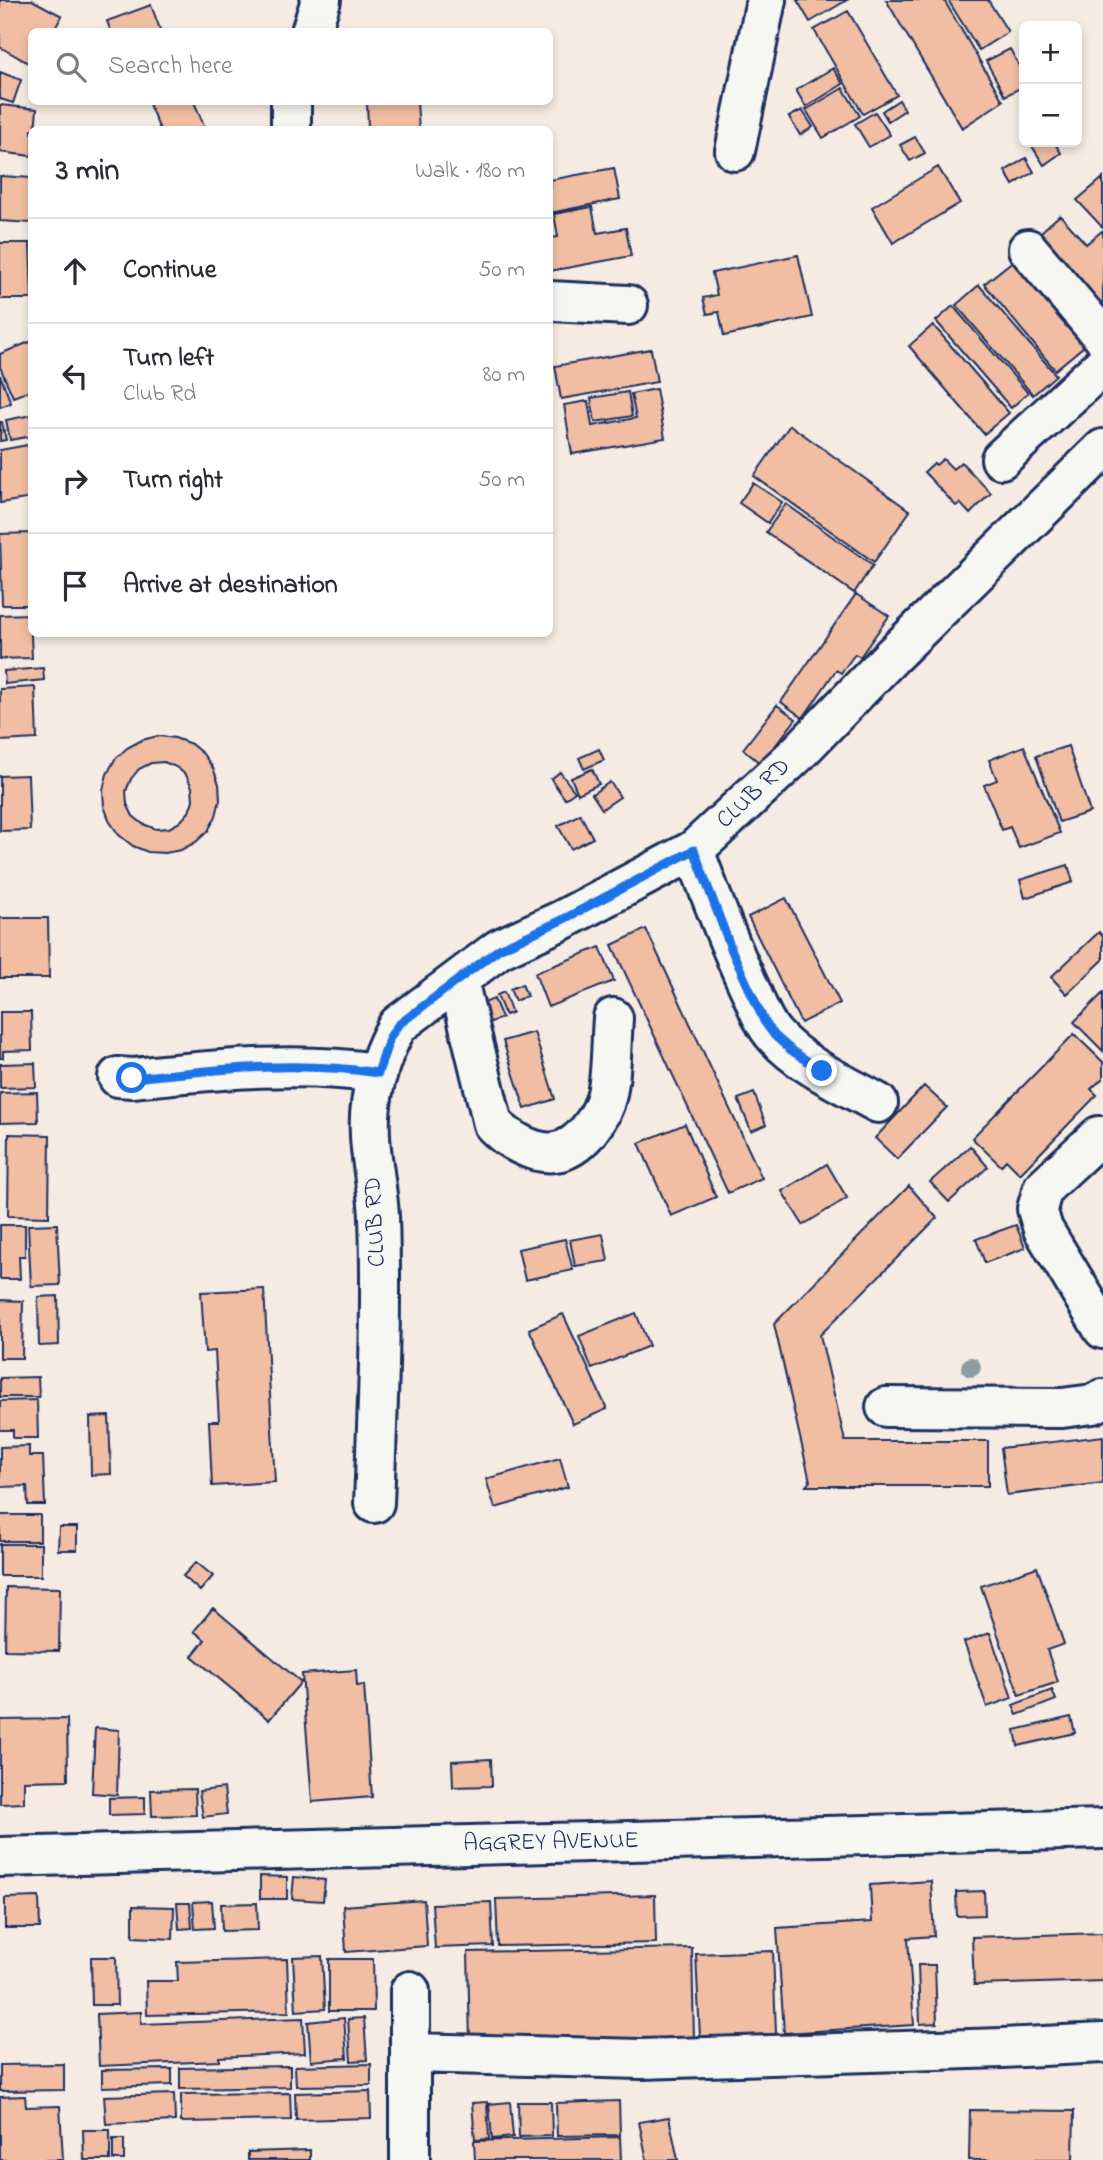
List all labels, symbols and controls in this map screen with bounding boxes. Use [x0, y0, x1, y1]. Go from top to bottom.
map controls [1019, 21, 1082, 147]
button: + [1019, 21, 1082, 84]
search box [28, 28, 553, 105]
icon: search [52, 48, 90, 86]
text: Search here [108, 48, 233, 86]
button: − [1019, 84, 1082, 147]
text: 3 min [56, 150, 119, 194]
text: Walk · 180 m [415, 155, 525, 188]
icon: ahead [56, 252, 94, 290]
text: Continue [123, 252, 216, 290]
text: 50 m [478, 254, 525, 287]
text: Turn left [123, 340, 214, 378]
icon: left [56, 357, 94, 395]
text: 80 m [483, 359, 525, 392]
text: Club Rd [123, 378, 196, 411]
icon: right [56, 462, 94, 500]
text: Turn right [123, 462, 223, 500]
text: 50 m [478, 464, 525, 497]
icon: arrive [56, 567, 94, 605]
text: Arrive at destination [123, 567, 338, 605]
street label: CLUB RD [709, 750, 799, 838]
route end [806, 1055, 837, 1086]
route start [116, 1062, 147, 1093]
street label: CLUB RD [356, 1176, 396, 1268]
street label: AGGREY AVENUE [463, 1824, 639, 1862]

